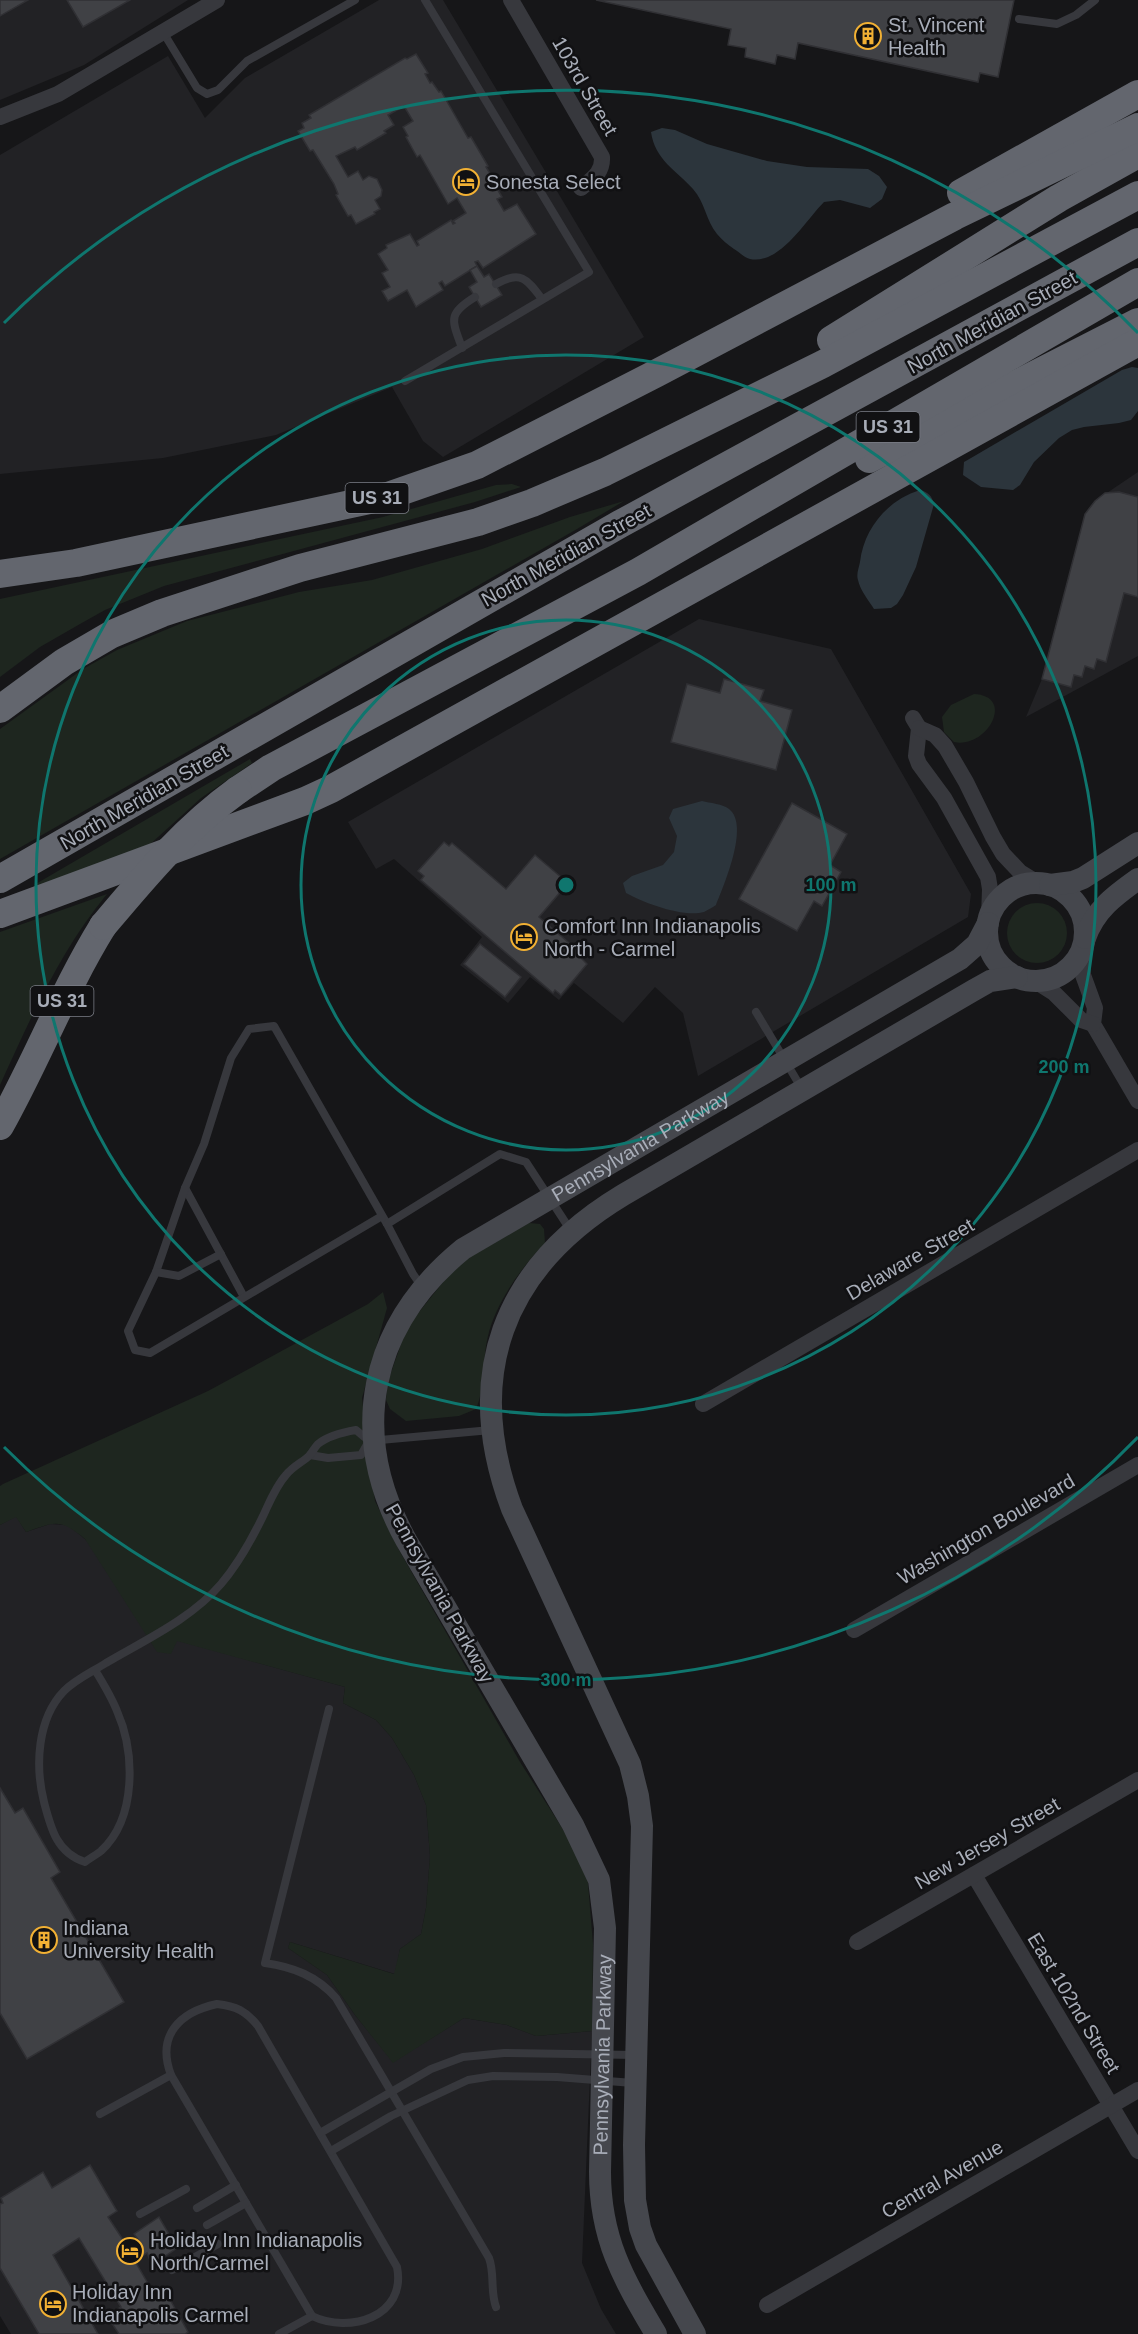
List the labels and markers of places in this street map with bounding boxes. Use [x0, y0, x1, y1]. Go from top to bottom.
place label: St. Vincent Health [888, 14, 985, 59]
building icon: St. Vincent Health [853, 21, 883, 51]
hotel icon: Sonesta Select [451, 167, 481, 197]
place label: Sonesta Select [486, 171, 621, 193]
centre of rings [556, 875, 576, 895]
place label: Comfort Inn Indianapolis North - Carmel [544, 915, 761, 960]
hotel icon: Comfort Inn Indianapolis North - Carmel [509, 922, 539, 952]
place label: Indiana University Health [63, 1917, 214, 1962]
building icon: Indiana University Health [29, 1925, 59, 1955]
place label: Holiday Inn Indianapolis North/Carmel [150, 2229, 362, 2274]
hotel icon: Holiday Inn Indianapolis North/Carmel [115, 2236, 145, 2266]
place label: Holiday Inn Indianapolis Carmel [72, 2281, 249, 2326]
hotel icon: Holiday Inn Indianapolis Carmel [38, 2289, 68, 2319]

